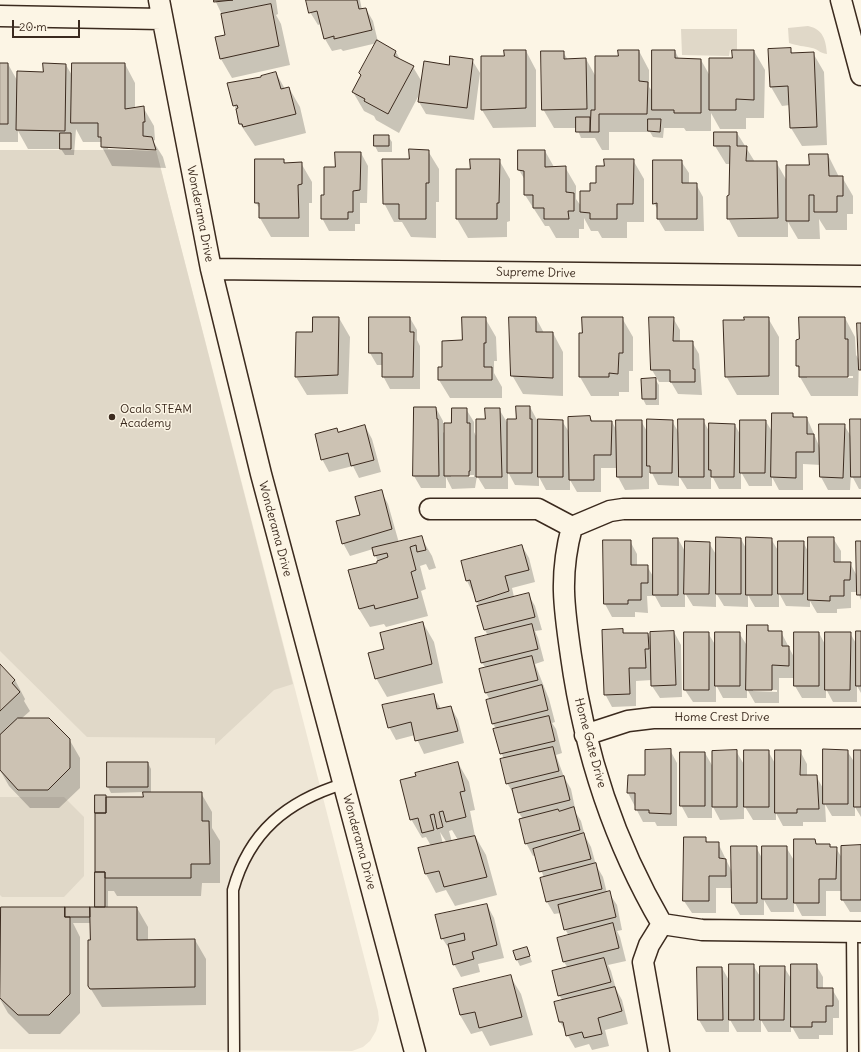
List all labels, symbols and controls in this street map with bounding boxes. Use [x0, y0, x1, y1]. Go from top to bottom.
scale bar [14, 12, 82, 38]
text: 20 m [19, 19, 47, 34]
street label: Wonderama Drive [184, 165, 216, 263]
street label: Supreme Drive [496, 265, 576, 281]
place label: Ocala STEAM Academy [120, 403, 192, 431]
marker: Ocala STEAM Academy [107, 412, 117, 422]
street label: Wonderama Drive [255, 480, 295, 578]
street label: Home Gate Drive [571, 697, 609, 789]
street label: Home Crest Drive [675, 711, 769, 725]
street label: Wonderama Drive [339, 793, 379, 891]

